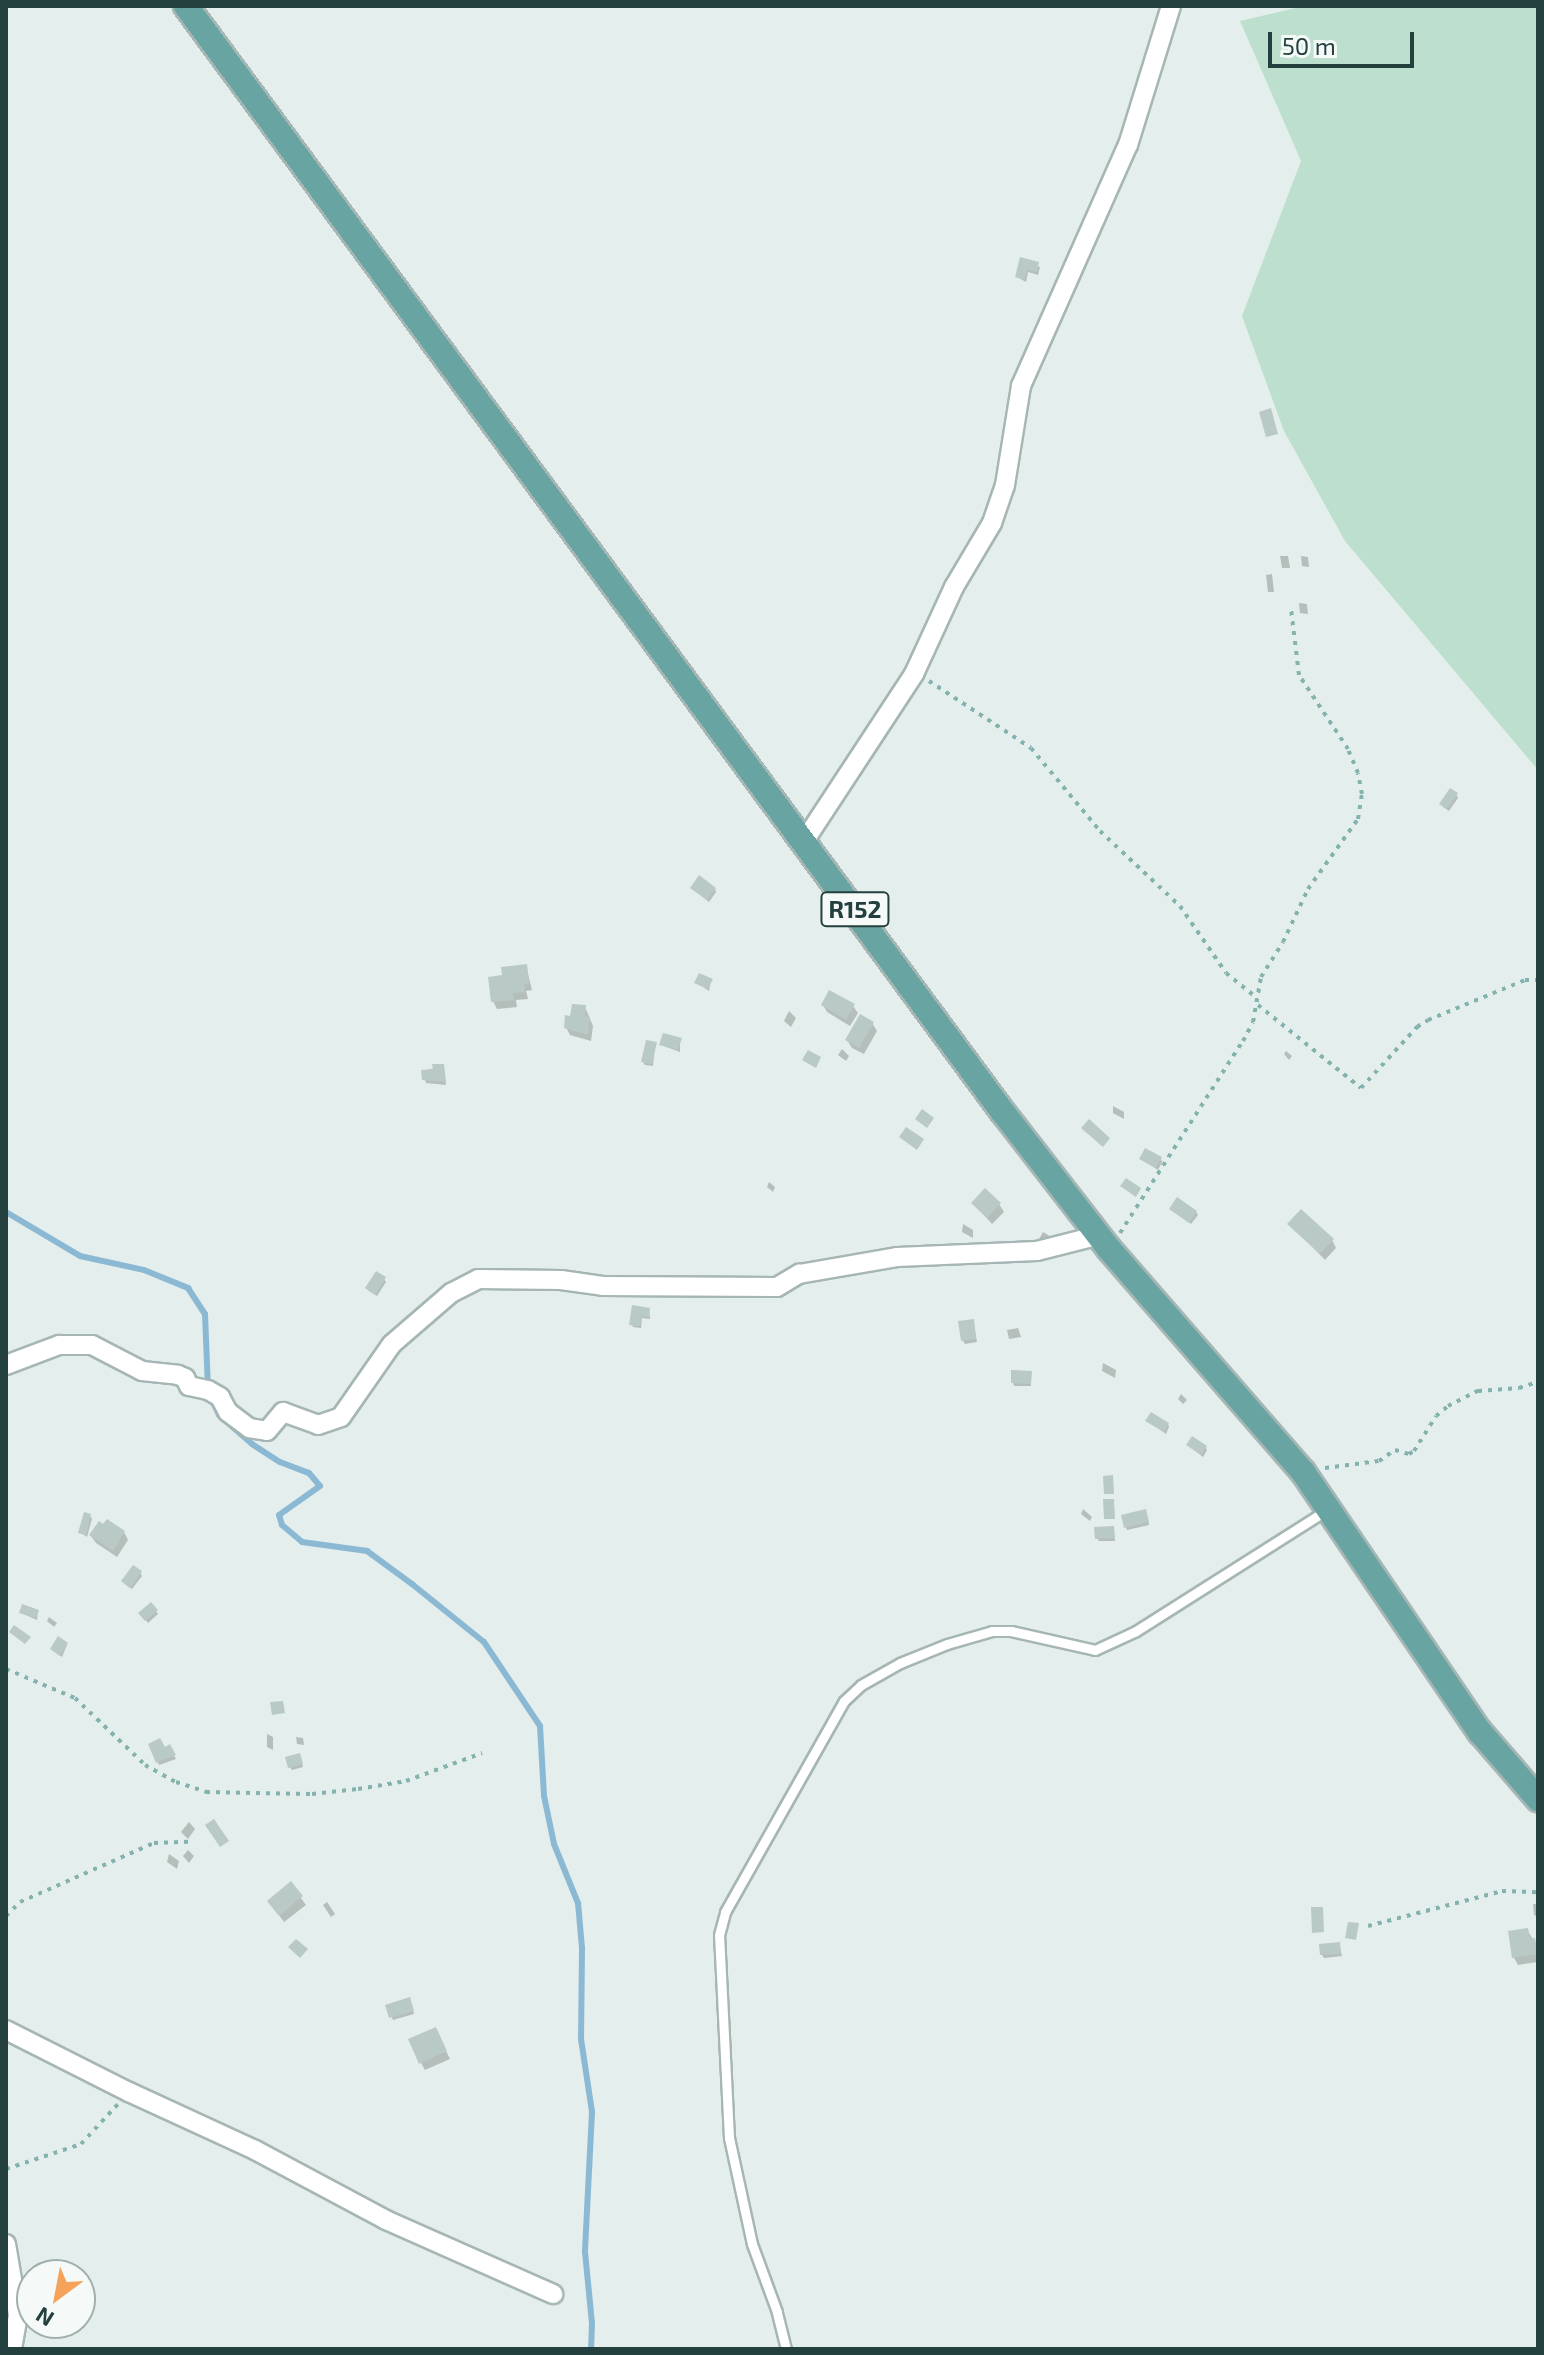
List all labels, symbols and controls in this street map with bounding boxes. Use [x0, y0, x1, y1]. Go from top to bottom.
scale bar [1272, 16, 1418, 66]
text: 50 m [1282, 31, 1336, 60]
road number: R152 [819, 889, 891, 929]
north arrow [16, 2259, 96, 2339]
text: N [31, 2302, 58, 2333]

